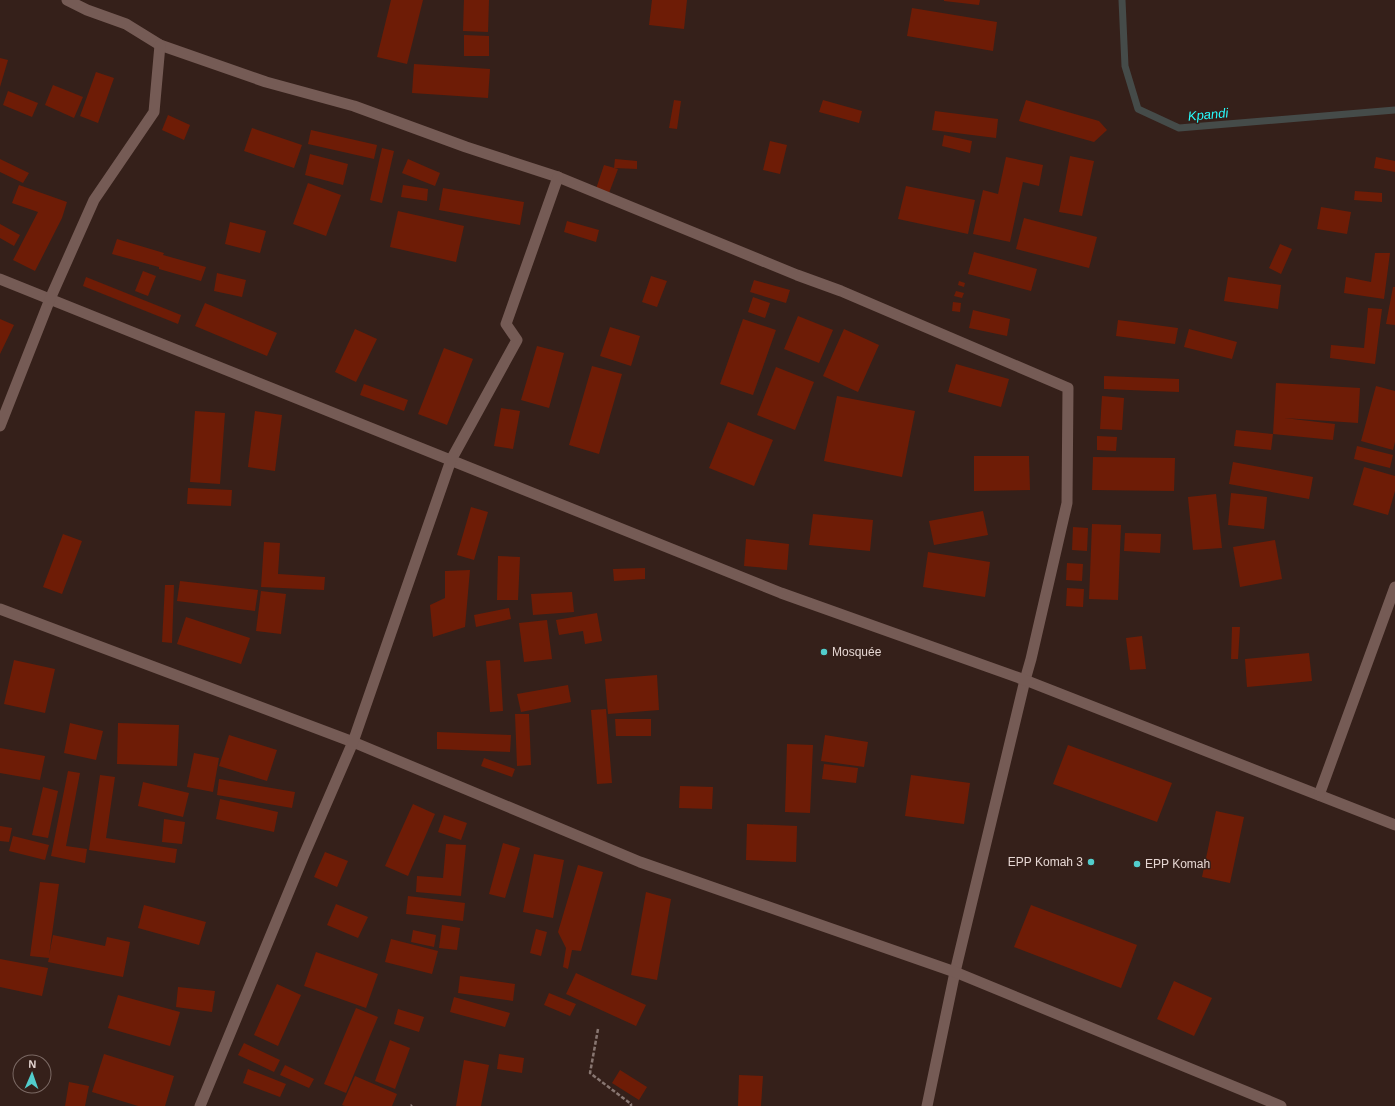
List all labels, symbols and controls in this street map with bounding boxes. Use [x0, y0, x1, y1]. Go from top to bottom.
water label: Kpandi [1187, 105, 1230, 124]
place label: Mosquée [832, 645, 882, 659]
marker: Mosquée [819, 647, 829, 657]
place label: EPP Komah 3 [1008, 855, 1083, 869]
marker: EPP Komah 3 [1086, 857, 1096, 867]
place label: EPP Komah [1145, 857, 1210, 871]
marker: EPP Komah [1132, 859, 1142, 869]
north arrow [12, 1054, 52, 1094]
text: N [28, 1058, 37, 1070]

